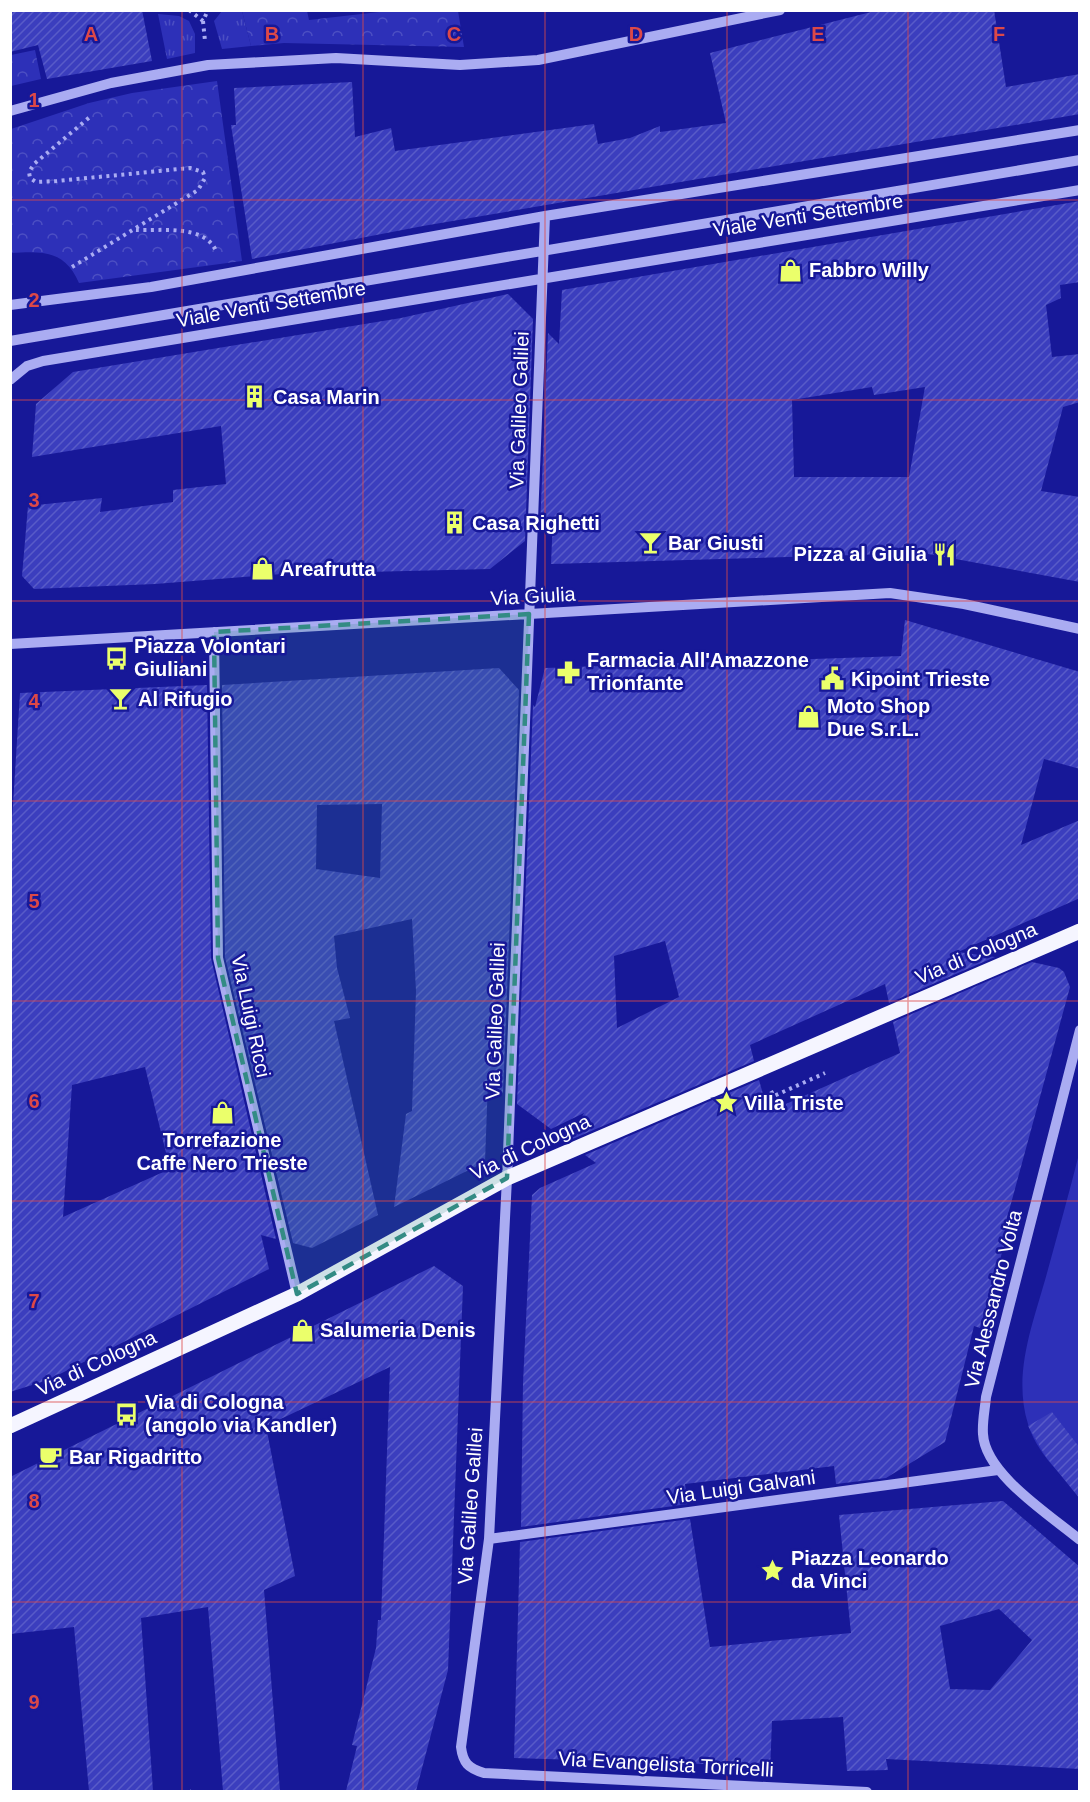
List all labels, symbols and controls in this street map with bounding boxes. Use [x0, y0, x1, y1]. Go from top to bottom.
text: A [84, 23, 98, 45]
text: B [265, 23, 279, 45]
text: C [447, 23, 461, 45]
text: D [629, 23, 643, 45]
text: E [811, 23, 825, 45]
text: F [993, 23, 1005, 45]
text: 1 [28, 89, 40, 111]
street label: Viale Venti Settembre [711, 189, 905, 241]
shop icon: Fabbro Willy [778, 257, 804, 283]
place label: Fabbro Willy [809, 259, 930, 281]
street label: Viale Venti Settembre [175, 276, 367, 332]
text: 2 [28, 289, 40, 311]
street label: Via Galileo Galilei [505, 331, 533, 489]
building icon: Casa Marin [242, 384, 268, 410]
place label: Casa Marin [273, 386, 380, 408]
text: 3 [28, 489, 40, 511]
building icon: Casa Righetti [441, 510, 467, 536]
place label: Casa Righetti [472, 512, 600, 534]
bar icon: Bar Giusti [637, 530, 663, 556]
place label: Bar Giusti [668, 532, 764, 554]
restaurant icon: Pizza al Giulia [932, 541, 958, 567]
place label: Pizza al Giulia [794, 543, 928, 565]
shop icon: Areafrutta [249, 556, 275, 582]
place label: Areafrutta [280, 558, 376, 580]
street label: Via Giulia [490, 583, 577, 609]
place label: Piazza Volontari Giuliani [134, 635, 286, 680]
bus stop icon: Piazza Volontari Giuliani [103, 645, 129, 671]
place label: Farmacia All'Amazzone Trionfante [587, 649, 809, 694]
pharmacy icon: Farmacia All'Amazzone Trionfante [556, 659, 582, 685]
public building icon: Kipoint Trieste [820, 666, 846, 692]
place label: Kipoint Trieste [851, 668, 990, 690]
bar icon: Al Rifugio [107, 686, 133, 712]
place label: Al Rifugio [138, 688, 232, 710]
text: 4 [28, 690, 40, 712]
place label: Moto Shop Due S.r.L. [827, 695, 930, 740]
shop icon: Moto Shop Due S.r.L. [796, 704, 822, 730]
text: 5 [28, 890, 40, 912]
street label: Via di Cologna [912, 917, 1041, 988]
street label: Via Galileo Galilei [481, 942, 509, 1100]
street label: Via Luigi Ricci [227, 952, 275, 1080]
text: 6 [28, 1090, 40, 1112]
place icon: Villa Triste [713, 1090, 739, 1116]
place label: Villa Triste [744, 1092, 844, 1114]
shop icon: Torrefazione Caffe Nero Trieste [209, 1099, 235, 1125]
street label: Via di Cologna [467, 1109, 594, 1184]
place label: Torrefazione Caffe Nero Trieste [136, 1129, 308, 1174]
street label: Via Alessandro Volta [960, 1207, 1026, 1390]
text: 7 [28, 1290, 40, 1312]
shop icon: Salumeria Denis [289, 1317, 315, 1343]
place label: Salumeria Denis [320, 1319, 476, 1341]
street label: Via di Cologna [33, 1325, 160, 1400]
place label: Via di Cologna (angolo via Kandler) [145, 1391, 337, 1436]
bus stop icon: Via di Cologna (angolo via Kandler) [114, 1401, 140, 1427]
street label: Via Galileo Galilei [454, 1427, 486, 1585]
cafe icon: Bar Rigadritto [38, 1444, 64, 1470]
place label: Bar Rigadritto [69, 1446, 202, 1468]
street label: Via Luigi Galvani [665, 1466, 817, 1508]
text: 8 [28, 1490, 40, 1512]
place label: Piazza Leonardo da Vinci [791, 1547, 949, 1592]
place icon: Piazza Leonardo da Vinci [760, 1557, 786, 1583]
text: 9 [28, 1691, 40, 1713]
street label: Via Evangelista Torricelli [558, 1747, 774, 1781]

